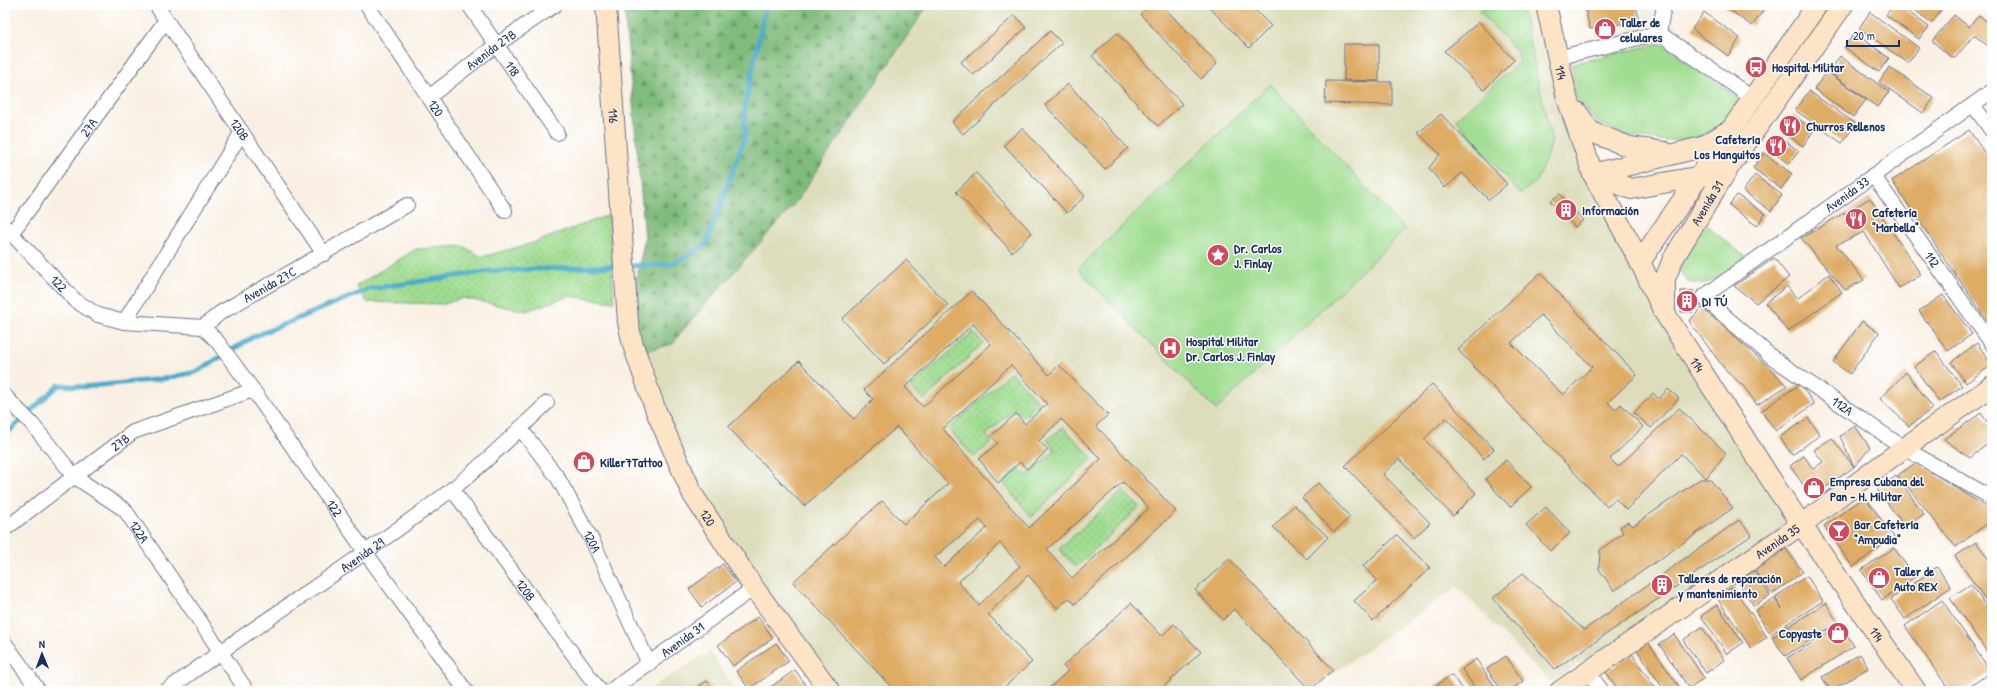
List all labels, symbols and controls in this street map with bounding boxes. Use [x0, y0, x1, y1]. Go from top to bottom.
place label: Taller de celulares [1619, 13, 1663, 46]
shop icon: Taller de celulares [1592, 16, 1618, 42]
scale bar [1847, 22, 1899, 48]
street label: Avenida 27B [462, 25, 520, 74]
text: 20 m [1853, 27, 1875, 44]
bus stop icon: Hospital Militar [1743, 54, 1769, 80]
street label: 118 [501, 57, 525, 80]
place label: Hospital Militar [1772, 58, 1845, 77]
street label: 114 [1551, 63, 1572, 81]
street label: 120 [424, 96, 448, 120]
street label: 116 [604, 108, 623, 124]
restaurant icon: Churros Rellenos [1777, 113, 1803, 139]
street label: 27A [76, 114, 102, 140]
street label: 120B [226, 115, 254, 144]
place label: Churros Rellenos [1806, 117, 1885, 135]
place label: Cafetería Los Manguitos [1695, 130, 1761, 164]
restaurant icon: Cafetería Los Manguitos [1763, 133, 1789, 159]
street label: Avenida 33 [1821, 172, 1873, 216]
street label: Avenida 31 [1686, 177, 1728, 229]
building icon: Información [1553, 197, 1579, 223]
place label: Información [1582, 201, 1639, 219]
place label: Cafetería "Marbella" [1872, 203, 1919, 236]
restaurant icon: Cafetería "Marbella" [1843, 206, 1869, 232]
place label: Dr. Carlos J. Finlay [1234, 239, 1282, 273]
place icon: Dr. Carlos J. Finlay [1205, 242, 1231, 268]
street label: 112 [1920, 248, 1944, 271]
street label: Avenida 27C [240, 262, 299, 307]
street label: 122 [47, 271, 71, 296]
building icon: DI TÚ [1674, 288, 1700, 314]
place label: DI TÚ [1702, 292, 1727, 310]
place label: Hospital Militar Dr. Carlos J. Finlay [1186, 332, 1276, 366]
hospital icon: Hospital Militar Dr. Carlos J. Finlay [1157, 335, 1183, 361]
street label: 114 [1686, 353, 1709, 375]
street label: 112A [1828, 392, 1857, 420]
street label: 27B [107, 429, 133, 455]
shop icon: Killer7Tattoo [571, 449, 597, 475]
place label: Killer7Tattoo [600, 453, 663, 471]
place label: Empresa Cubana del Pan - H. Militar [1830, 472, 1924, 505]
shop icon: Empresa Cubana del Pan - H. Militar [1801, 475, 1827, 501]
street label: 122 [322, 496, 347, 520]
street label: 120 [696, 506, 720, 530]
place label: Bar Cafetería "Ampudia" [1854, 515, 1919, 549]
street label: 122A [126, 517, 154, 547]
bar icon: Bar Cafetería "Ampudia" [1826, 518, 1852, 544]
street label: Avenida 35 [1752, 519, 1803, 563]
street label: 120A [579, 527, 606, 556]
street label: Avenida 29 [337, 533, 388, 576]
place label: Taller de Auto REX [1893, 562, 1938, 595]
shop icon: Taller de Auto REX [1866, 565, 1892, 591]
place label: Talleres de reparación y mantenimiento [1677, 569, 1782, 603]
building icon: Talleres de reparación y mantenimiento [1649, 572, 1675, 598]
street label: 120B [512, 575, 540, 605]
street label: Avenida 31 [657, 617, 708, 661]
shop icon: Copyaste [1825, 620, 1851, 646]
street label: 114 [1865, 623, 1888, 645]
place label: Copyaste [1779, 624, 1823, 643]
north arrow [22, 634, 62, 674]
text: N [39, 637, 45, 651]

